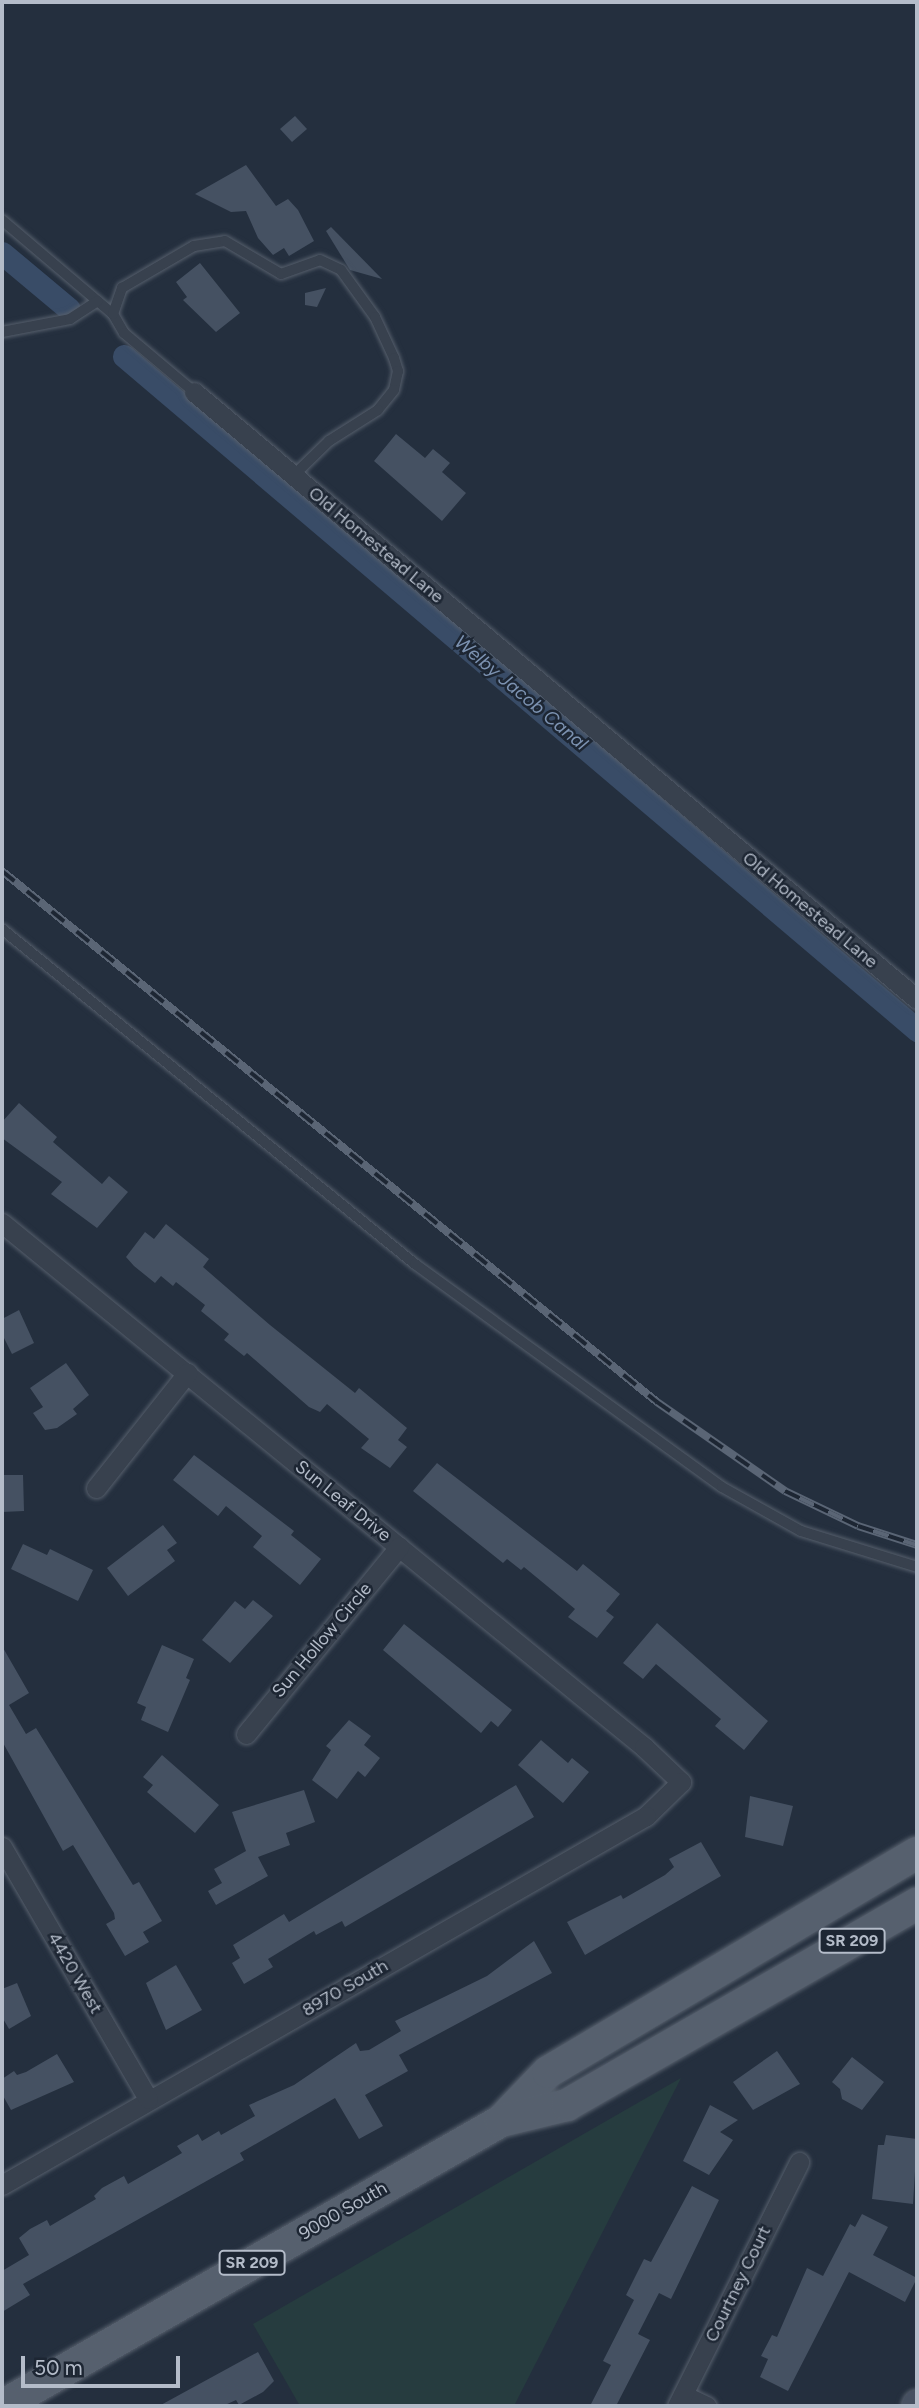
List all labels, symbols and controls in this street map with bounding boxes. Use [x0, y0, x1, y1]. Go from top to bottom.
street label: Old Homestead Lane [304, 482, 448, 608]
water label: Welby Jacob Canal [450, 631, 592, 755]
street label: Old Homestead Lane [738, 847, 882, 973]
street label: Sun Leaf Drive [291, 1456, 395, 1546]
street label: Sun Hollow Circle [268, 1578, 376, 1702]
road number: SR 209 [817, 1928, 887, 1954]
street label: 4420 West [43, 1929, 107, 2017]
street label: 8970 South [298, 1955, 392, 2021]
street label: 9000 South [295, 2177, 391, 2245]
street label: Courtney Court [701, 2223, 775, 2345]
road number: SR 209 [217, 2250, 287, 2276]
scale bar [24, 2342, 184, 2386]
text: 50 m [34, 2355, 83, 2380]

